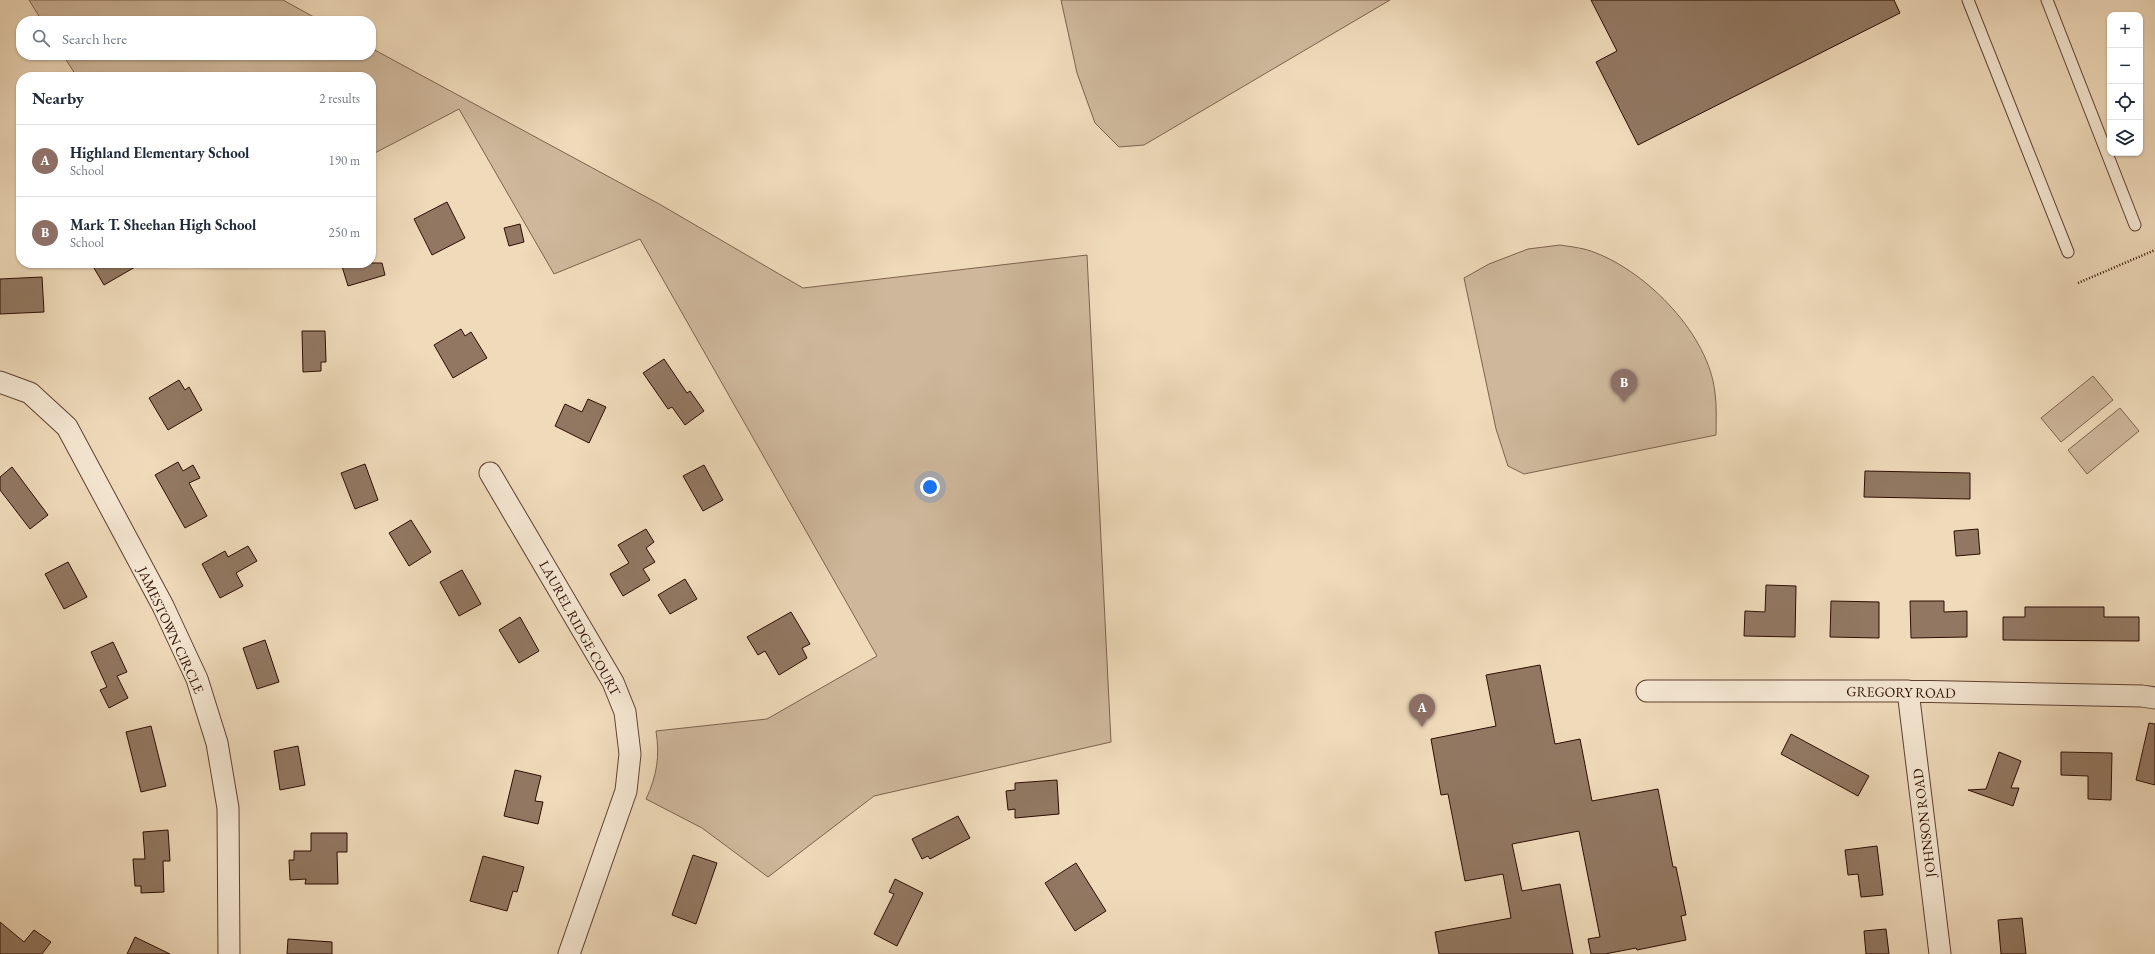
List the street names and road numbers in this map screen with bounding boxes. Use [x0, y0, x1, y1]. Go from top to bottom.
street label: LAUREL RIDGE COURT [535, 557, 625, 699]
street label: JAMESTOWN CIRCLE [133, 563, 208, 697]
street label: GREGORY ROAD [1846, 682, 1956, 702]
street label: JOHNSON ROAD [1908, 767, 1940, 879]

